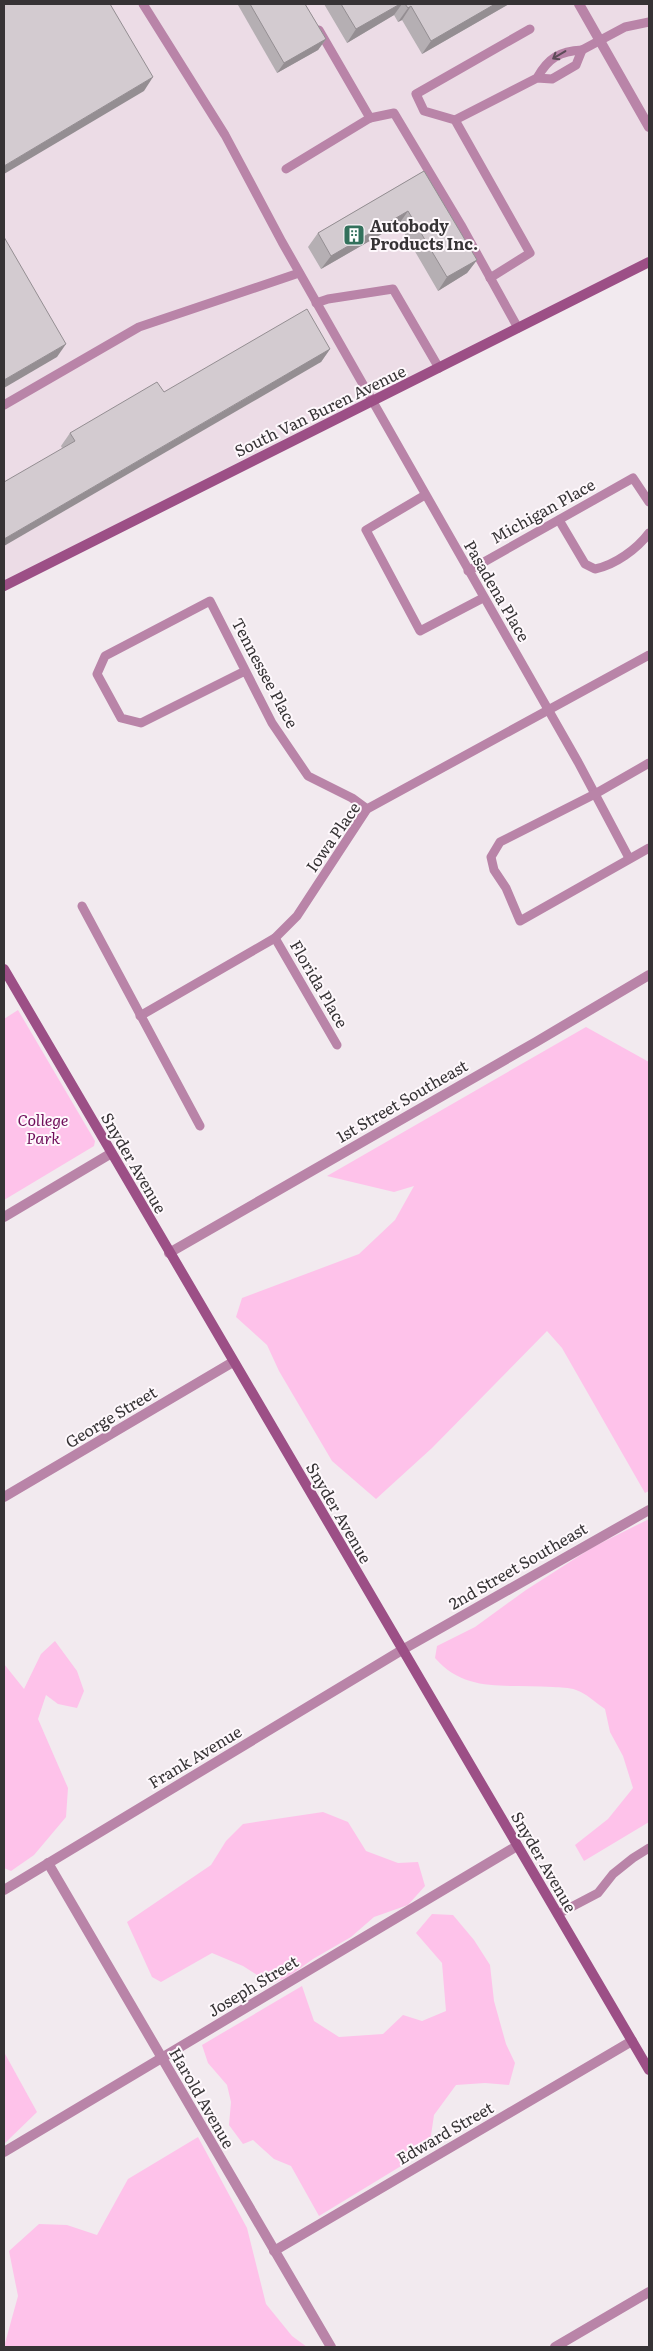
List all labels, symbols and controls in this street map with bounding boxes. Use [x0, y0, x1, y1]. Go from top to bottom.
one-way arrow [553, 51, 567, 61]
place label: Autobody Products Inc. [370, 213, 478, 255]
building icon: Autobody Products Inc. [342, 223, 366, 247]
street label: South Van Buren Avenue [230, 358, 409, 462]
street label: Michigan Place [486, 472, 599, 549]
street label: Pasadena Place [459, 535, 537, 646]
street label: Tennessee Place [227, 613, 305, 732]
street label: Iowa Place [299, 796, 365, 876]
street label: Florida Place [285, 935, 355, 1032]
street label: 1st Street Southeast [331, 1052, 472, 1148]
park label: College Park [18, 1107, 68, 1149]
street label: Snyder Avenue [96, 1108, 173, 1217]
street label: George Street [60, 1379, 161, 1453]
street label: Snyder Avenue [301, 1458, 378, 1567]
street label: 2nd Street Southeast [444, 1515, 592, 1615]
street label: Frank Avenue [143, 1719, 246, 1794]
street label: Snyder Avenue [506, 1807, 583, 1916]
street label: Joseph Street [203, 1948, 303, 2022]
street label: Harold Avenue [164, 2043, 241, 2152]
street label: Edward Street [392, 2094, 498, 2170]

